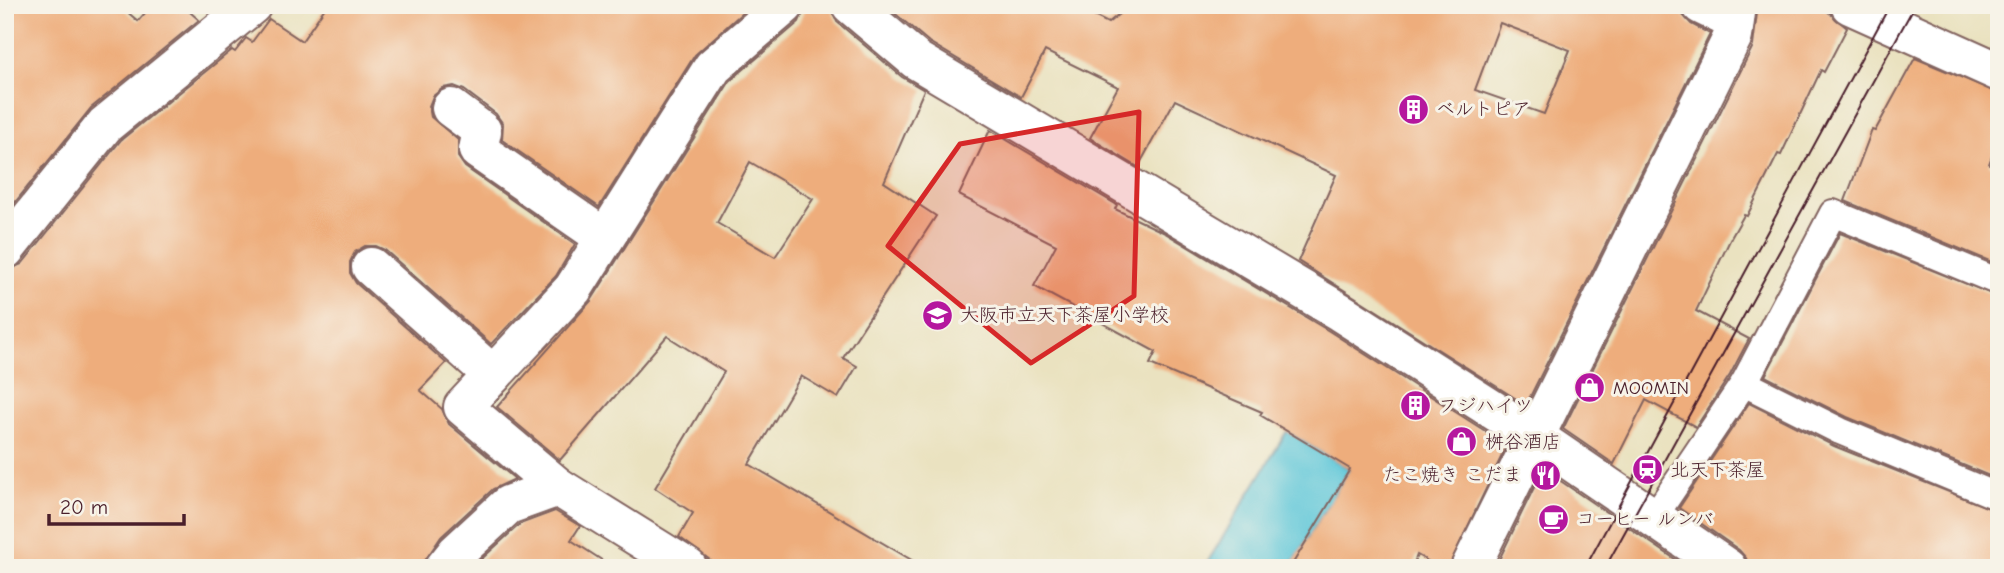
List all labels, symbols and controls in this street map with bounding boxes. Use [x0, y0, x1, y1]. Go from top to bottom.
building icon: ベルトピア [1396, 92, 1430, 126]
place label: ベルトピア [1436, 98, 1531, 120]
school or university icon: 大阪市立天下茶屋小学校 [920, 298, 954, 332]
place label: 大阪市立天下茶屋小学校 [960, 304, 1169, 326]
shop icon: MOOMIN [1573, 371, 1607, 405]
place label: MOOMIN [1613, 377, 1689, 399]
building icon: フジハイツ [1398, 389, 1432, 423]
place label: フジハイツ [1438, 395, 1533, 417]
shop icon: 桝谷酒店 [1445, 425, 1479, 459]
place label: 桝谷酒店 [1485, 431, 1561, 453]
station icon: 北天下茶屋 [1630, 453, 1664, 487]
restaurant icon: たこ焼き こだま [1528, 458, 1562, 492]
place label: 北天下茶屋 [1670, 459, 1765, 481]
place label: たこ焼き こだま [1383, 464, 1522, 486]
scale bar [49, 482, 184, 526]
text: 20 m [60, 495, 108, 519]
cafe icon: コーヒー ルンバ [1536, 502, 1570, 536]
place label: コーヒー ルンバ [1576, 508, 1713, 530]

